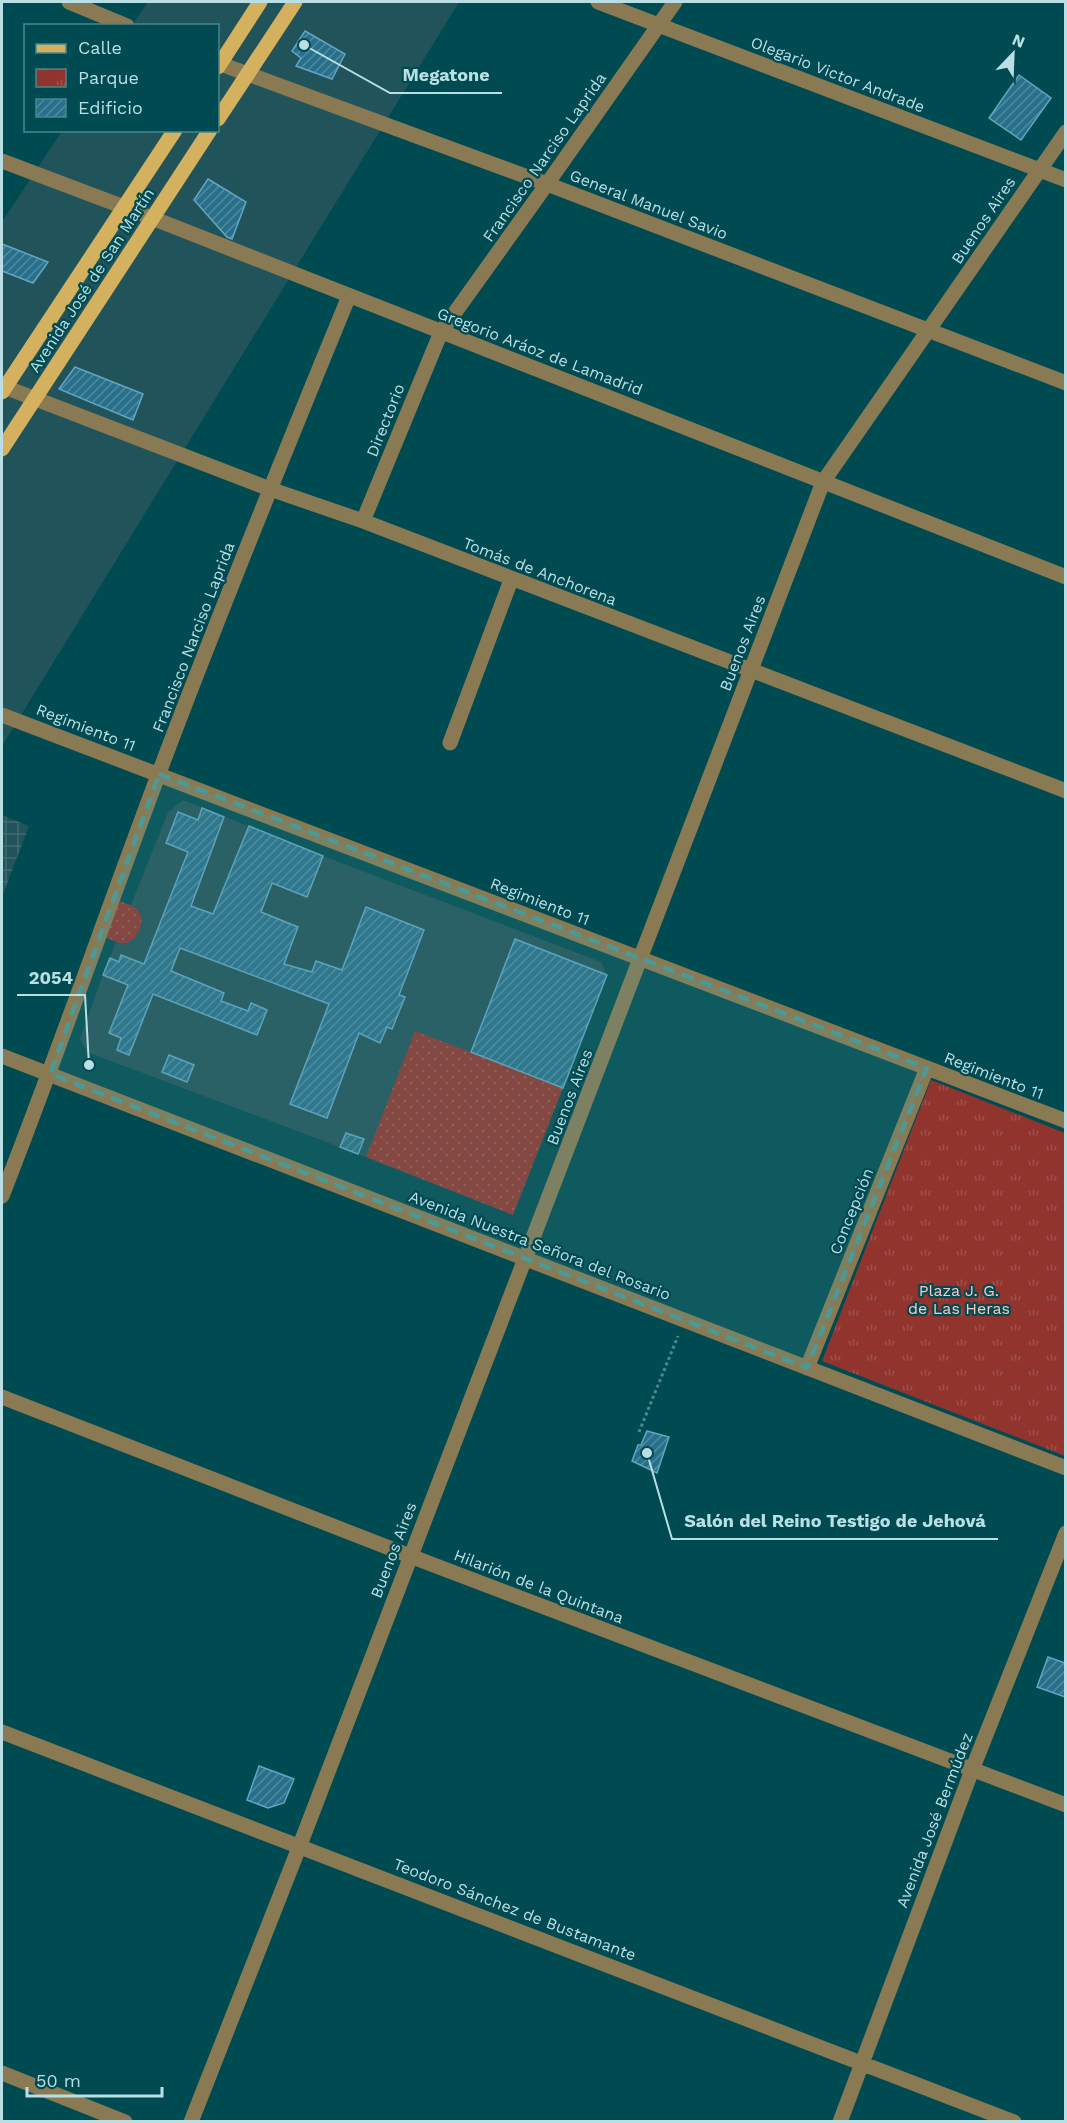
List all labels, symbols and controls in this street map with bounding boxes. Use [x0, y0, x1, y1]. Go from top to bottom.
legend [24, 24, 219, 132]
north arrow [983, 24, 1043, 84]
text: N [1009, 30, 1028, 52]
street label: Olegario Victor Andrade [748, 32, 928, 116]
text: Calle [78, 37, 122, 58]
callout: Megatone [390, 57, 502, 93]
text: Megatone [402, 64, 490, 85]
text: Parque [78, 67, 139, 88]
street label: Francisco Narciso Laprida [479, 69, 610, 246]
text: Edificio [78, 97, 143, 118]
street label: General Manuel Savio [567, 166, 730, 243]
street label: Buenos Aires [947, 173, 1020, 267]
street label: Avenida José de San Martín [25, 185, 158, 376]
street label: Gregorio Aráoz de Lamadrid [435, 303, 645, 399]
street label: Directorio [362, 381, 409, 459]
street label: Tomás de Anchorena [460, 533, 619, 610]
street label: Francisco Narciso Laprida [148, 539, 239, 735]
street label: Buenos Aires [715, 593, 769, 694]
street label: Regimiento 11 [33, 700, 138, 755]
street label: Regimiento 11 [487, 874, 592, 929]
callout: 2054 [17, 959, 85, 995]
text: 2054 [29, 967, 74, 988]
street label: Buenos Aires [542, 1047, 596, 1148]
street label: Regimiento 11 [941, 1048, 1046, 1103]
street label: Concepción [826, 1165, 877, 1257]
street label: Avenida Nuestra Señora del Rosario [406, 1187, 673, 1304]
park label: Plaza J. G. de Las Heras [908, 1281, 1010, 1318]
street label: Buenos Aires [366, 1500, 420, 1601]
callout: Salón del Reino Testigo de Jehová [672, 1503, 998, 1539]
text: Salón del Reino Testigo de Jehová [684, 1510, 986, 1531]
street label: Hilarión de la Quintana [451, 1545, 626, 1628]
street label: Avenida José Bermúdez [892, 1730, 977, 1911]
street label: Teodoro Sánchez de Bustamante [391, 1854, 639, 1965]
scale bar [27, 2060, 162, 2098]
text: 50 m [36, 2070, 81, 2091]

